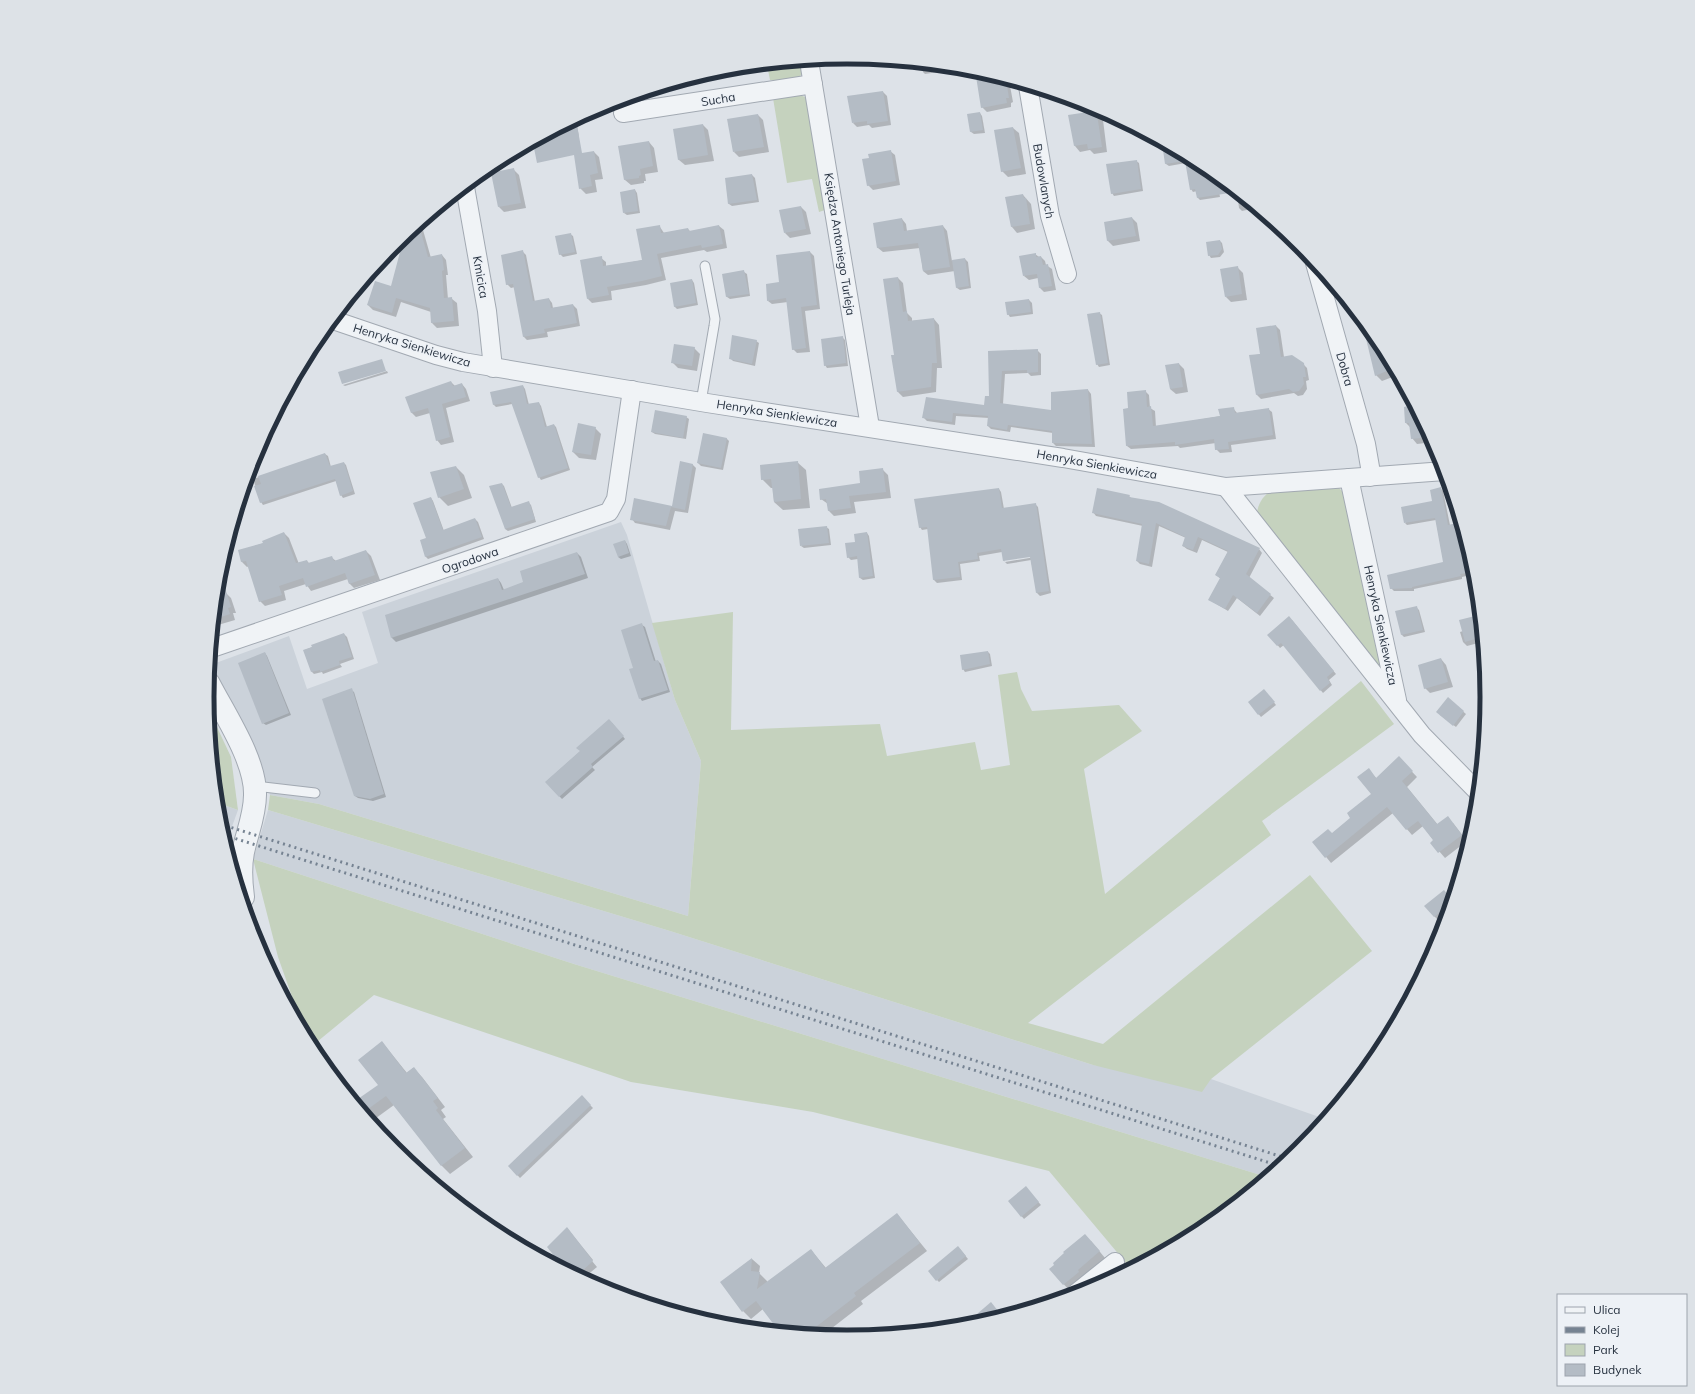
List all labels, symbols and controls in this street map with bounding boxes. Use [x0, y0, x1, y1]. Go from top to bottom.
street label: Sucha [700, 89, 736, 109]
street label: Budowlanych [1030, 142, 1058, 220]
street label: Księdza Antoniego Turleja [821, 172, 859, 316]
street label: Kmicica [470, 255, 492, 299]
street label: Henryka Sienkiewicza [351, 320, 473, 370]
street label: Dobra [1333, 350, 1357, 388]
street label: Henryka Sienkiewicza [715, 396, 839, 430]
street label: Henryka Sienkiewicza [1035, 446, 1159, 482]
street label: Ogrodowa [440, 543, 500, 577]
street label: Henryka Sienkiewicza [1361, 564, 1401, 686]
legend [1557, 1294, 1687, 1386]
text: Ulica [1593, 1302, 1621, 1317]
text: Kolej [1593, 1322, 1620, 1337]
text: Park [1593, 1342, 1619, 1357]
text: Budynek [1593, 1362, 1642, 1377]

